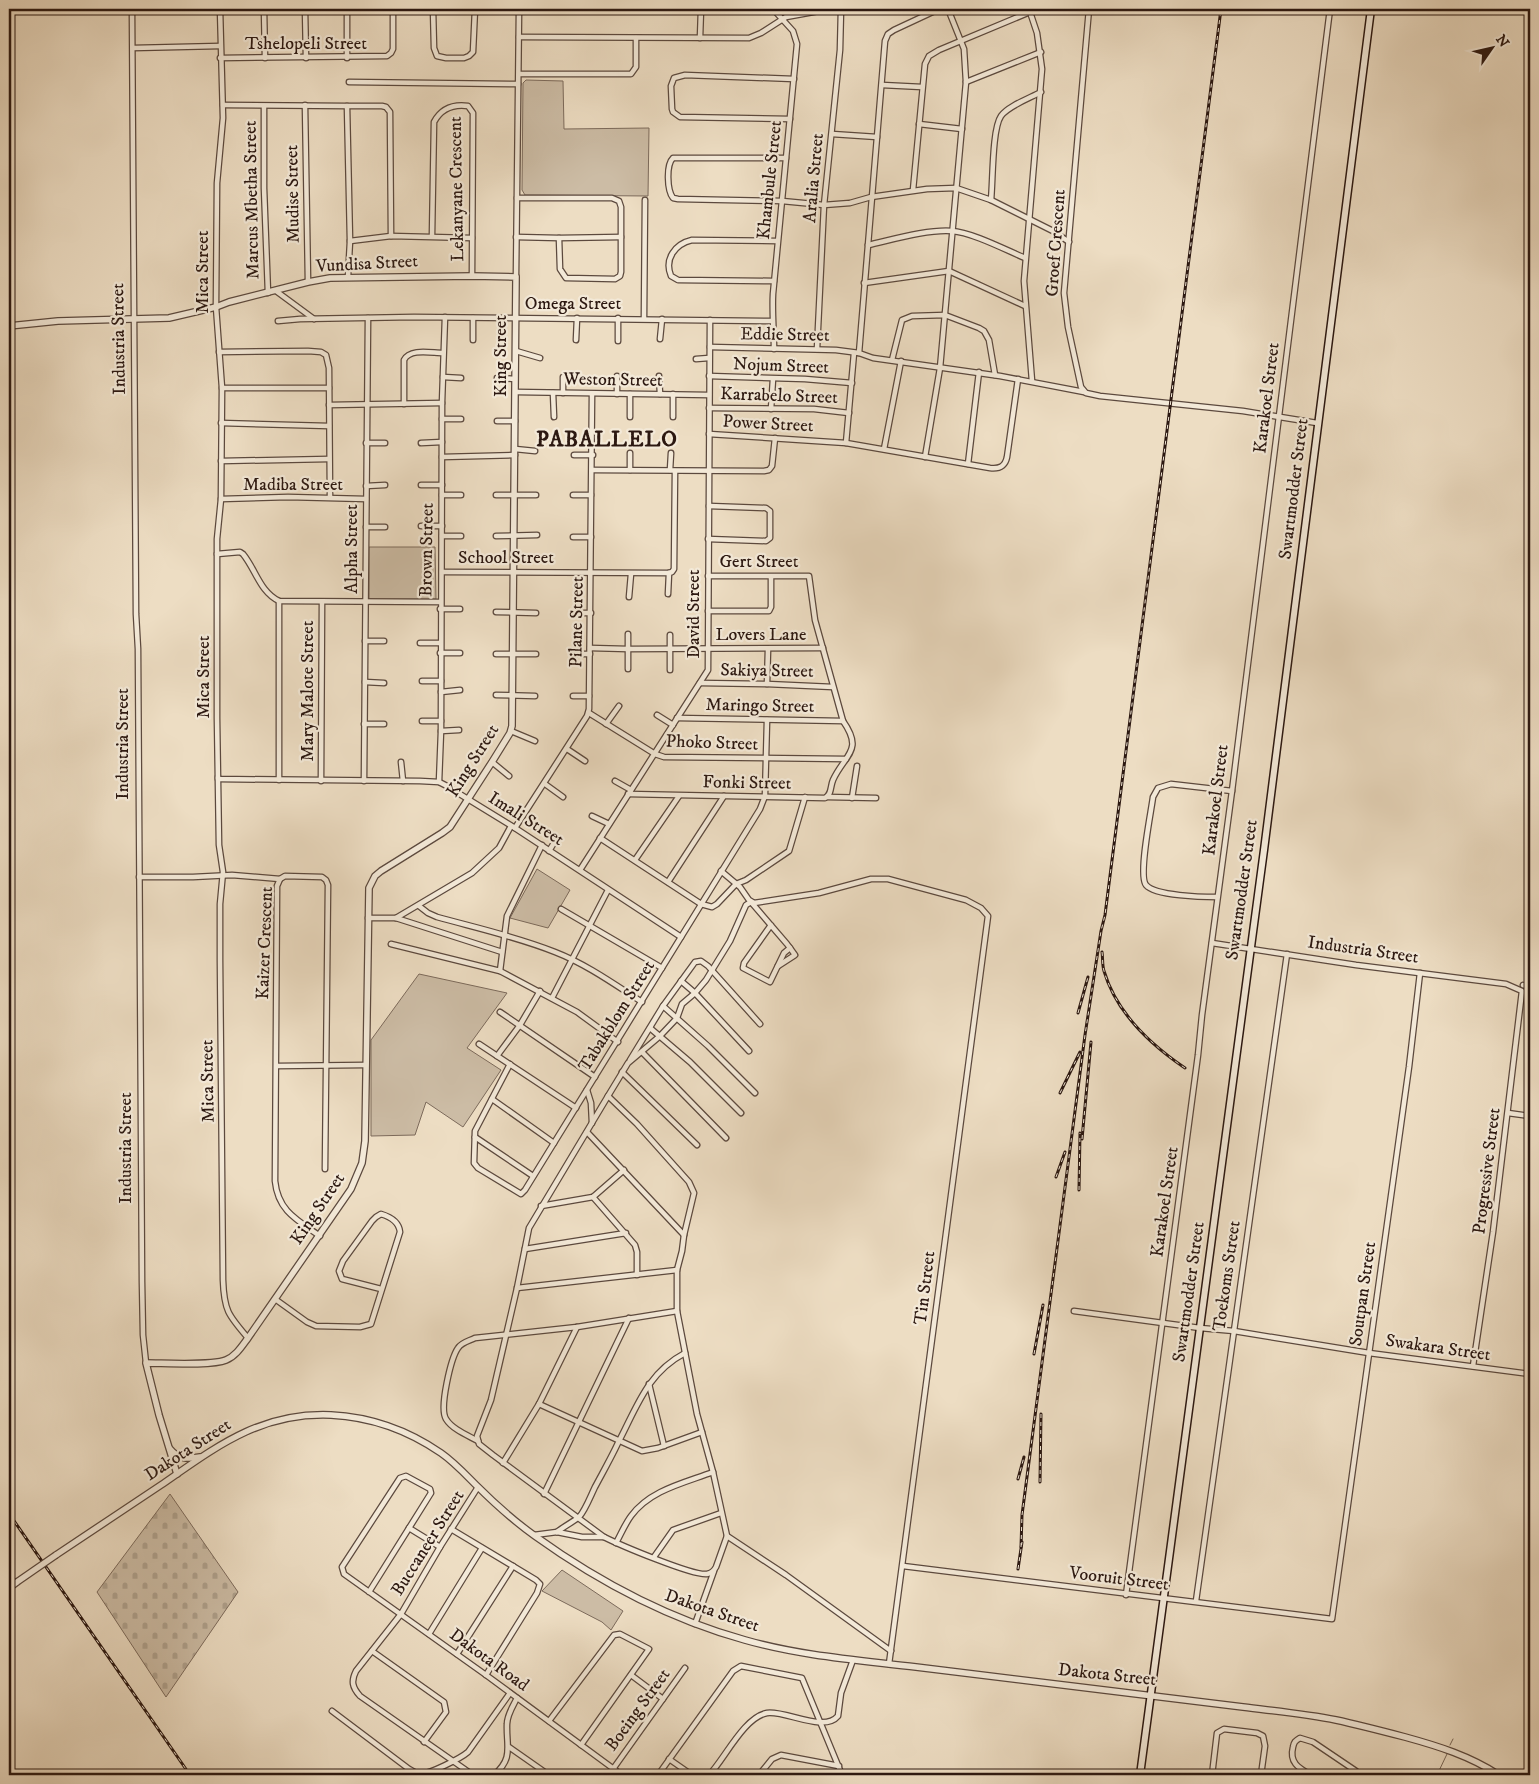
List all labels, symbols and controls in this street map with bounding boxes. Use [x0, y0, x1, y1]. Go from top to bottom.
north arrow [1466, 22, 1516, 72]
text: N [1491, 31, 1513, 52]
street label: Tshelopeli Street [245, 33, 367, 55]
street label: Lekanyane Crescent [445, 116, 469, 262]
street label: Khambule Street [753, 119, 787, 241]
street label: Marcus Mbetha Street [240, 120, 264, 280]
street label: Aralia Street [799, 132, 829, 224]
street label: Mudise Street [281, 144, 305, 243]
street label: Groef Crescent [1041, 188, 1071, 297]
street label: Mica Street [192, 230, 214, 313]
street label: Vundisa Street [314, 250, 419, 278]
street label: Industria Street [107, 283, 131, 395]
street label: Omega Street [525, 293, 621, 315]
street label: King Street [490, 315, 512, 397]
street label: Eddie Street [740, 323, 830, 347]
street label: Karakoel Street [1249, 341, 1285, 455]
street label: Nojum Street [733, 353, 830, 379]
street label: Weston Street [562, 368, 663, 392]
street label: Karrabelo Street [720, 383, 838, 409]
street label: Power Street [722, 411, 814, 437]
street label: Swartmodder Street [1274, 417, 1314, 561]
district label: PABALLELO [536, 426, 678, 453]
street label: Madiba Street [243, 474, 343, 496]
street label: Brown Street [415, 503, 439, 597]
street label: Alpha Street [341, 504, 363, 594]
street label: School Street [458, 547, 554, 569]
street label: Gert Street [720, 551, 799, 573]
street label: David Street [683, 569, 705, 658]
street label: Pilane Street [565, 576, 589, 668]
street label: Mary Malote Street [297, 620, 319, 762]
street label: Lovers Lane [715, 624, 807, 646]
street label: Mica Street [193, 635, 215, 718]
street label: Sakiya Street [720, 659, 814, 683]
street label: Industria Street [112, 688, 134, 800]
street label: Maringo Street [705, 694, 815, 718]
street label: King Street [442, 720, 504, 802]
street label: Phoko Street [665, 730, 759, 756]
street label: Karakoel Street [1198, 743, 1234, 857]
street label: Fonki Street [703, 771, 792, 795]
street label: Imali Street [484, 787, 568, 851]
street label: Swartmodder Street [1221, 818, 1263, 962]
street label: Kaizer Crescent [252, 886, 278, 1000]
street label: Industria Street [1306, 931, 1420, 969]
street label: Tabakblom Street [574, 956, 660, 1076]
street label: Mica Street [196, 1039, 220, 1123]
street label: Industria Street [115, 1092, 137, 1204]
street label: Progressive Street [1468, 1106, 1506, 1235]
street label: Karakoel Street [1146, 1145, 1184, 1259]
street label: King Street [286, 1169, 350, 1249]
street label: Toekoms Street [1208, 1219, 1246, 1333]
street label: Swartmodder Street [1168, 1220, 1210, 1364]
street label: Soutpan Street [1345, 1240, 1381, 1348]
street label: Tin Street [910, 1250, 940, 1326]
street label: Swakara Street [1384, 1330, 1492, 1366]
street label: Dakota Street [141, 1414, 235, 1486]
street label: Buccaneer Street [387, 1486, 469, 1600]
street label: Vooruit Street [1067, 1562, 1170, 1596]
street label: Dakota Street [662, 1585, 762, 1637]
street label: Dakota Road [445, 1624, 533, 1696]
street label: Dakota Street [1057, 1659, 1157, 1691]
street label: Boeing Street [601, 1664, 675, 1756]

